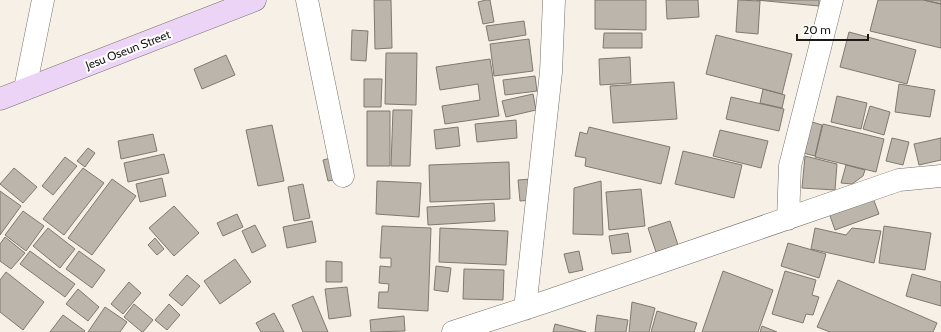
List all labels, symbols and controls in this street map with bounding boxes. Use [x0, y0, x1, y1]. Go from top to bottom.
scale bar [797, 16, 868, 42]
text: 20 m [803, 22, 831, 37]
street label: Jesu Oseun Street [82, 26, 172, 73]

